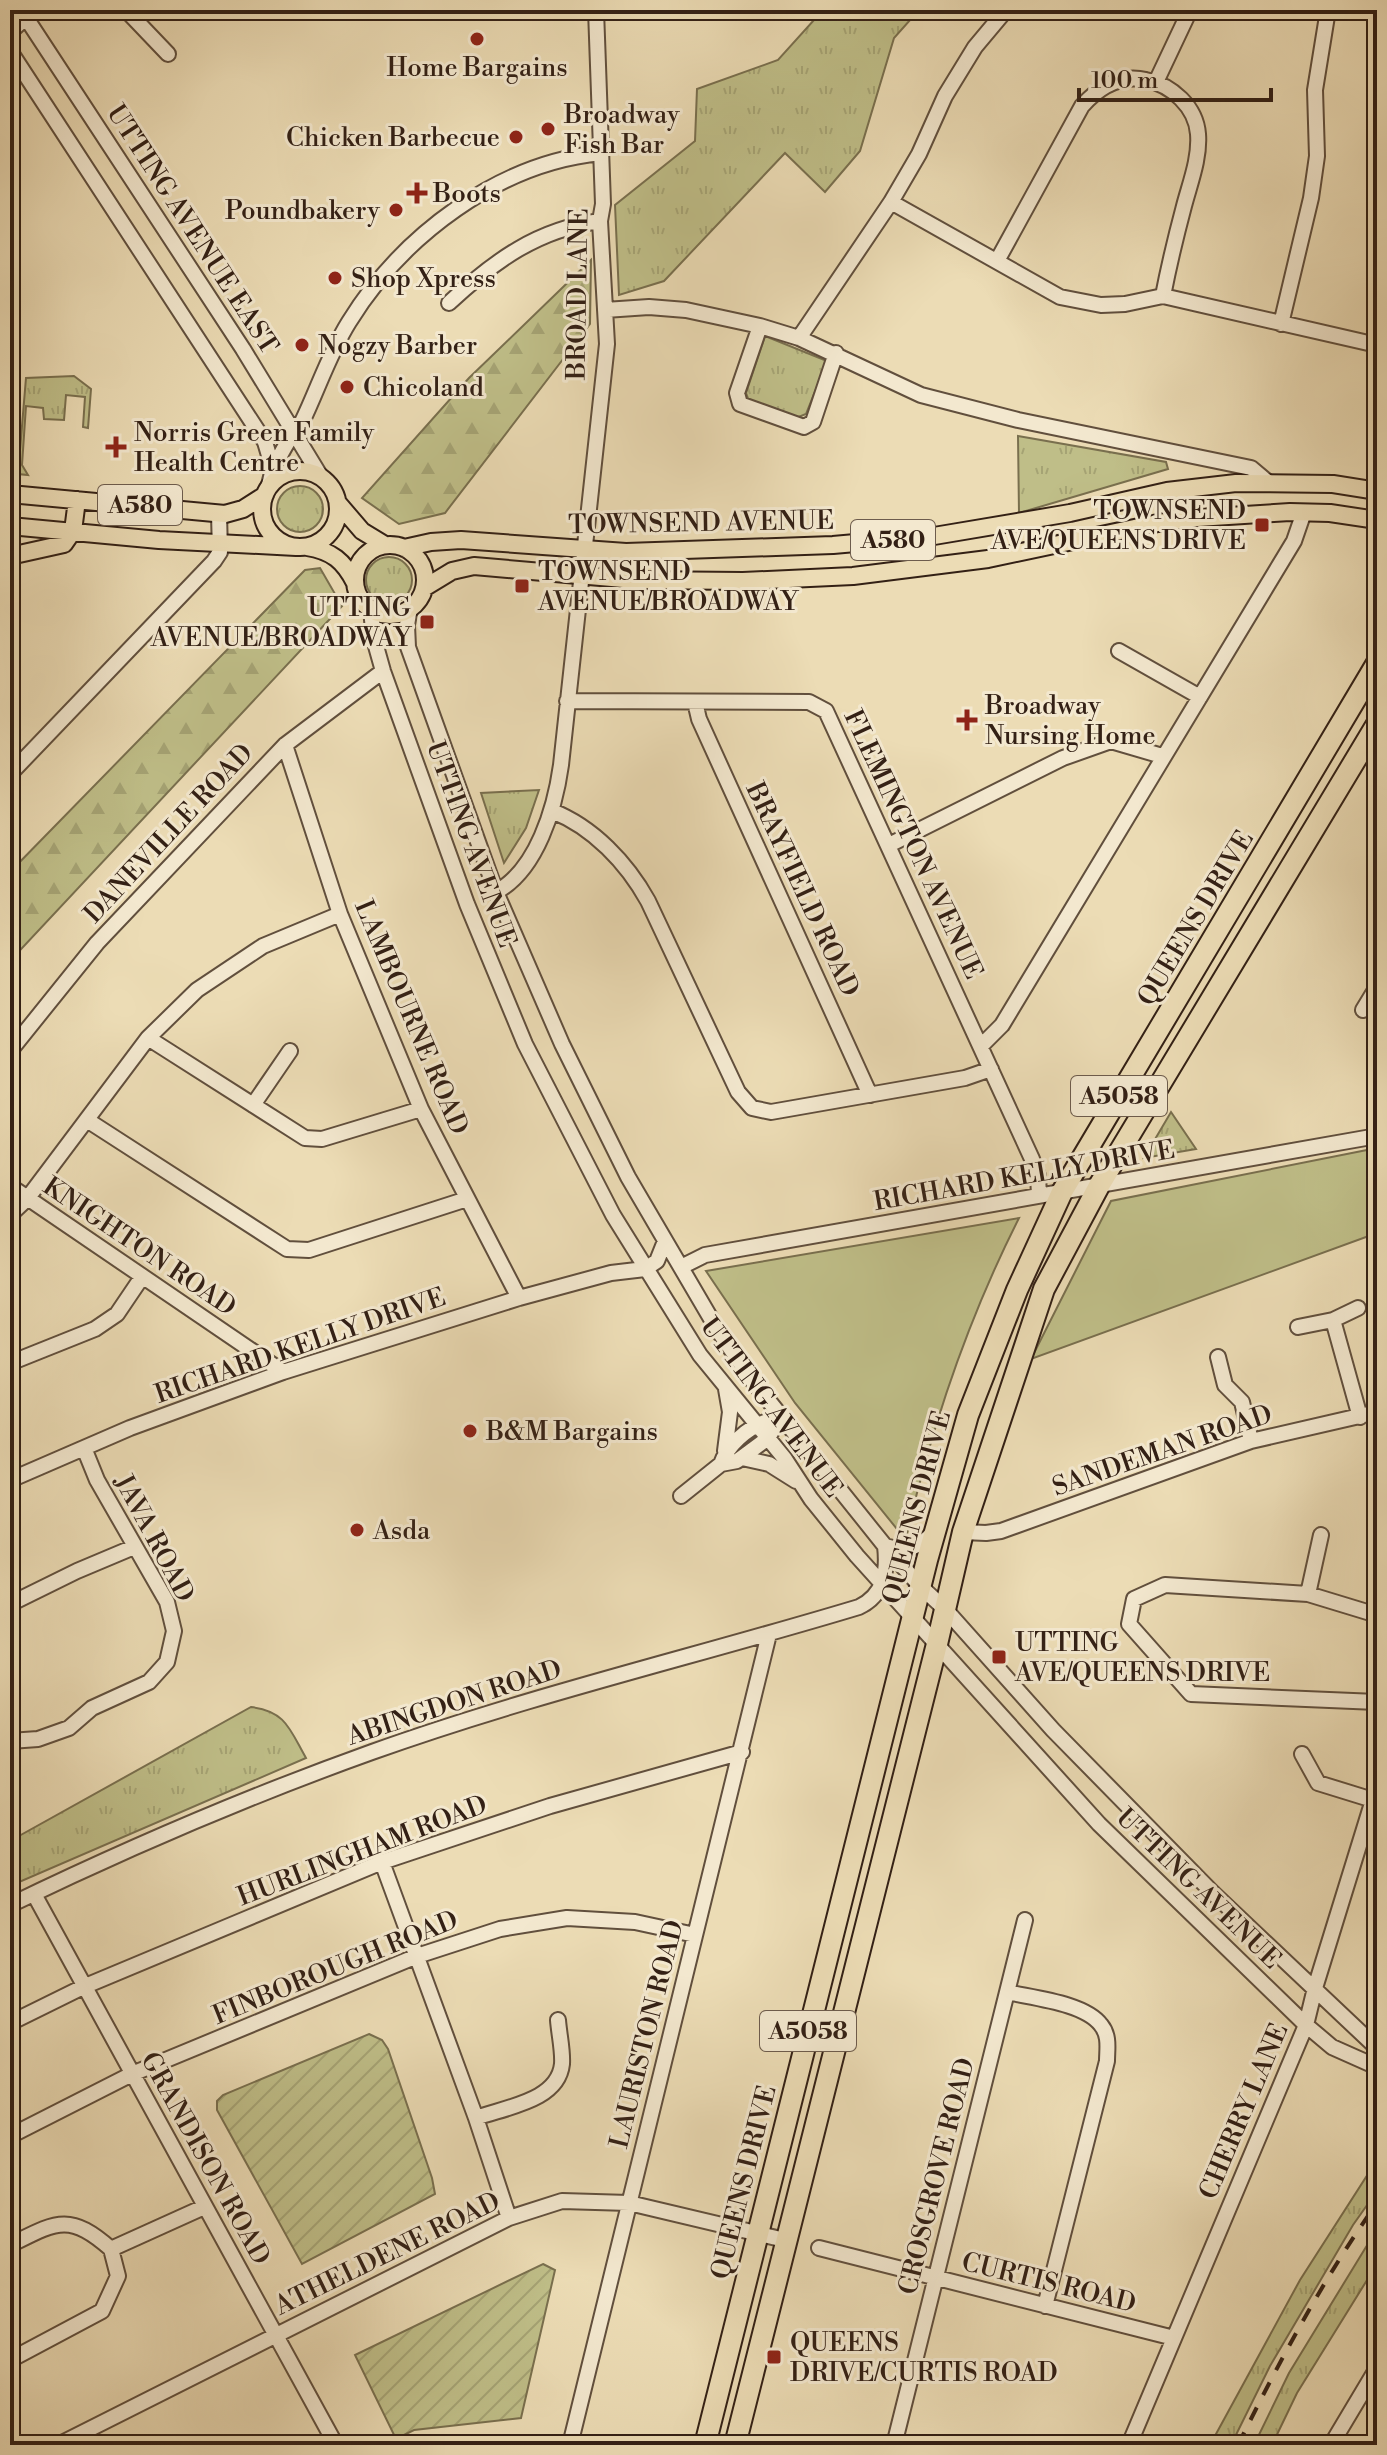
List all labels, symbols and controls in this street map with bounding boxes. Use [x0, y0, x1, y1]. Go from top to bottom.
marker: Home Bargains [468, 30, 486, 48]
place label: Home Bargains [386, 52, 568, 84]
scale bar [1079, 52, 1271, 102]
text: 100 m [1091, 66, 1158, 96]
street label: UTTING AVENUE EAST [99, 99, 285, 360]
place label: Broadway Fish Bar [563, 99, 680, 161]
marker: Broadway Fish Bar [539, 120, 557, 138]
place label: Chicken Barbecue [286, 122, 500, 154]
marker: Chicken Barbecue [507, 128, 525, 146]
place label: Boots [432, 178, 501, 210]
marker: Boots [408, 184, 426, 202]
place label: Poundbakery [225, 195, 380, 227]
marker: Poundbakery [387, 201, 405, 219]
street label: BROAD LANE [560, 208, 595, 381]
place label: Shop Xpress [351, 263, 496, 295]
marker: Shop Xpress [326, 269, 344, 287]
place label: Nogzy Barber [318, 330, 477, 362]
marker: Nogzy Barber [293, 336, 311, 354]
place label: Chicoland [363, 372, 484, 404]
marker: Chicoland [338, 378, 356, 396]
place label: Norris Green Family Health Centre [134, 417, 375, 479]
marker: Norris Green Family Health Centre [105, 436, 127, 458]
road number: A580 [98, 485, 182, 525]
place label: TOWNSEND AVE/QUEENS DRIVE [990, 495, 1246, 557]
street label: TOWNSEND AVENUE [568, 505, 834, 541]
marker: TOWNSEND AVE/QUEENS DRIVE [1253, 516, 1271, 534]
road number: A580 [851, 520, 935, 560]
place label: TOWNSEND AVENUE/BROADWAY [537, 556, 800, 618]
marker: TOWNSEND AVENUE/BROADWAY [513, 577, 531, 595]
place label: UTTING AVENUE/BROADWAY [150, 592, 413, 654]
marker: UTTING AVENUE/BROADWAY [418, 613, 436, 631]
place label: Broadway Nursing Home [984, 690, 1156, 752]
street label: FLEMINGTON AVENUE [837, 705, 990, 984]
marker: Broadway Nursing Home [956, 709, 978, 731]
street label: DANEVILLE ROAD [77, 737, 260, 930]
street label: UTTING AVENUE [419, 737, 523, 952]
street label: BRAYFIELD ROAD [738, 776, 866, 1002]
street label: QUEENS DRIVE [1131, 825, 1261, 1012]
street label: LAMBOURNE ROAD [347, 895, 475, 1140]
road number: A5058 [1071, 1076, 1167, 1116]
street label: RICHARD KELLY DRIVE [871, 1134, 1177, 1218]
street label: KNIGHTON ROAD [37, 1170, 242, 1323]
street label: RICHARD KELLY DRIVE [151, 1281, 450, 1411]
street label: UTTING AVENUE [693, 1311, 849, 1504]
street label: SANDEMAN ROAD [1048, 1398, 1276, 1504]
street label: QUEENS DRIVE [876, 1407, 958, 1607]
place label: B&M Bargains [485, 1416, 658, 1448]
marker: B&M Bargains [461, 1422, 479, 1440]
street label: JAVA ROAD [107, 1468, 201, 1608]
place label: Asda [372, 1515, 431, 1547]
marker: Asda [348, 1521, 366, 1539]
place label: UTTING AVE/QUEENS DRIVE [1014, 1627, 1270, 1689]
marker: UTTING AVE/QUEENS DRIVE [990, 1648, 1008, 1666]
street label: ABINGDON ROAD [342, 1653, 566, 1753]
street label: HURLINGHAM ROAD [233, 1789, 492, 1913]
street label: UTTING AVENUE [1109, 1802, 1287, 1976]
street label: FINBOROUGH ROAD [208, 1904, 463, 2032]
street label: LAURISTON ROAD [603, 1917, 691, 2152]
road number: A5058 [760, 2011, 856, 2051]
street label: CHERRY LANE [1192, 2019, 1295, 2204]
street label: GRANDISON ROAD [133, 2047, 277, 2270]
street label: CROSGROVE ROAD [892, 2054, 982, 2298]
street label: QUEENS DRIVE [704, 2082, 784, 2283]
street label: ATHELDENE ROAD [268, 2185, 505, 2323]
street label: CURTIS ROAD [958, 2246, 1139, 2320]
place label: QUEENS DRIVE/CURTIS ROAD [790, 2327, 1058, 2389]
marker: QUEENS DRIVE/CURTIS ROAD [765, 2348, 783, 2366]

